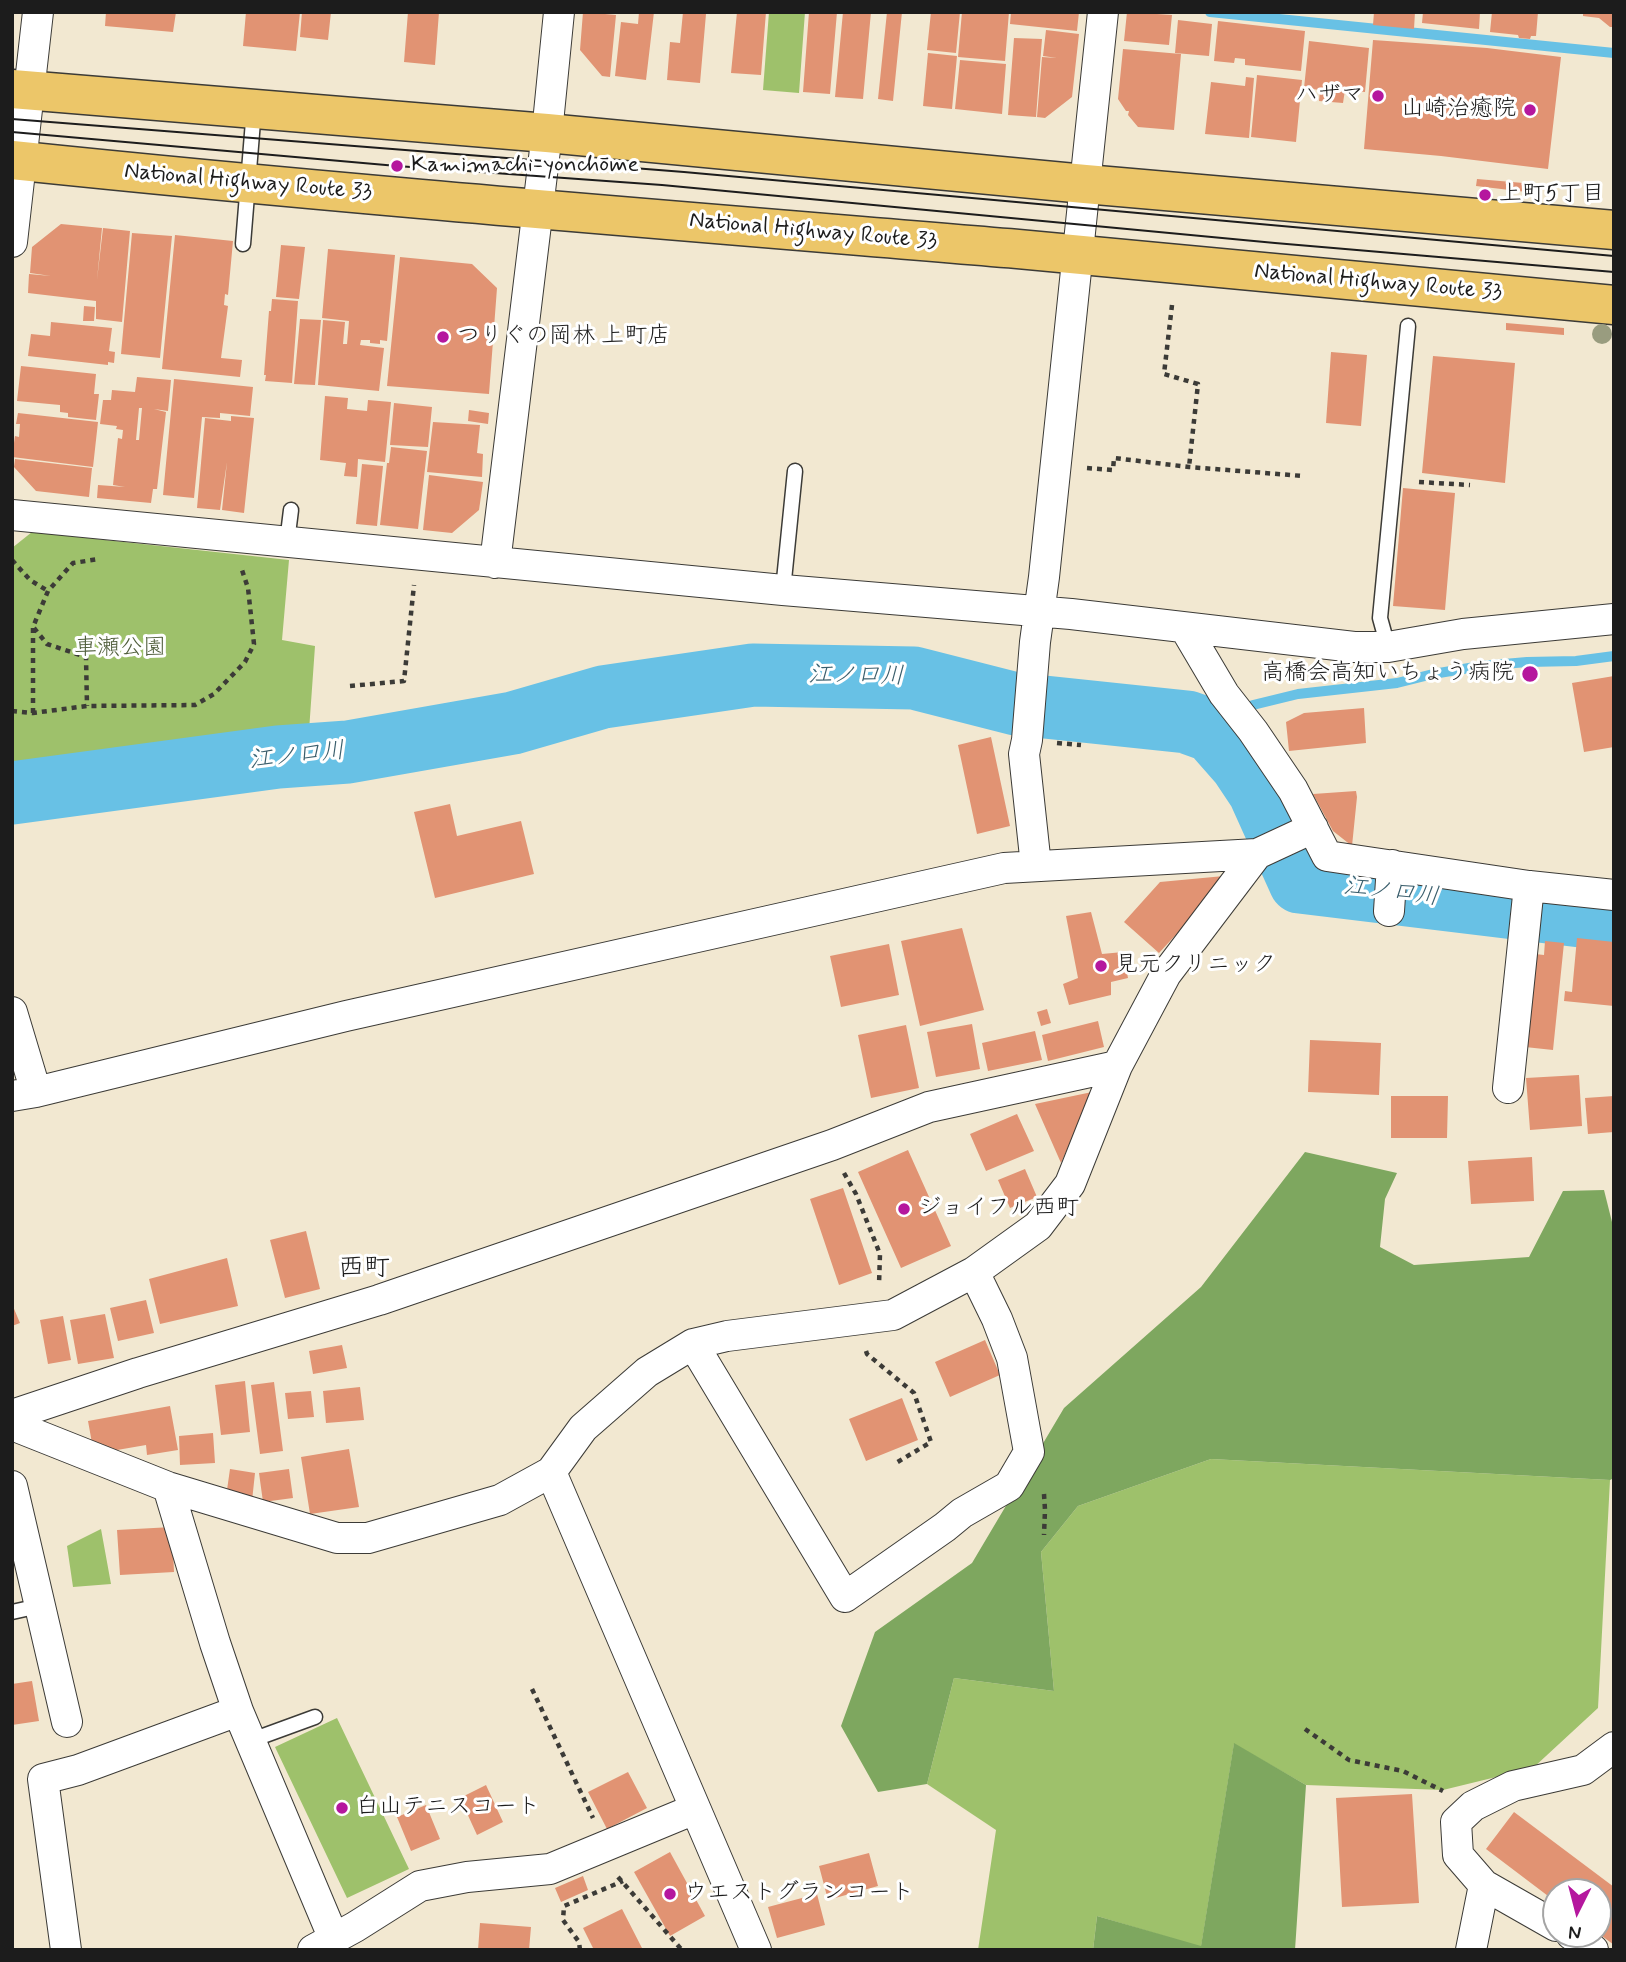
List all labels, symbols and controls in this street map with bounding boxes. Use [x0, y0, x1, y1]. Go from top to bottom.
place label: ハザマ [1295, 82, 1364, 110]
marker: ハザマ [1370, 88, 1386, 104]
place label: 山崎治癒院 [1401, 96, 1516, 124]
marker: 山崎治癒院 [1522, 102, 1538, 118]
place label: Kamimachi-yonchōme [411, 152, 639, 180]
street label: National Highway Route 33 [123, 158, 373, 208]
marker: Kamimachi-yonchōme [389, 158, 405, 174]
place label: 上町5丁目 [1499, 181, 1605, 209]
marker: 上町5丁目 [1477, 187, 1493, 203]
street label: National Highway Route 33 [688, 207, 938, 257]
street label: National Highway Route 33 [1253, 258, 1503, 308]
place label: つりぐの岡林 上町店 [457, 323, 670, 351]
marker: つりぐの岡林 上町店 [435, 329, 451, 345]
park label: 車瀬公園 [74, 635, 166, 663]
place label: 高橋会高知いちょう病院 [1261, 660, 1514, 688]
water label: 江ノ口川 [808, 662, 904, 692]
marker: 高橋会高知いちょう病院 [1520, 664, 1540, 684]
water label: 江ノ口川 [248, 738, 346, 776]
water label: 江ノ口川 [1342, 873, 1440, 913]
place label: 見元クリニック [1115, 952, 1276, 980]
marker: 見元クリニック [1093, 958, 1109, 974]
place label: ジョイフル西町 [918, 1195, 1079, 1223]
marker: ジョイフル西町 [896, 1201, 912, 1217]
district label: 西町 [338, 1254, 390, 1286]
place label: 白山テニスコート [356, 1794, 540, 1822]
marker: 白山テニスコート [334, 1800, 350, 1816]
north arrow [1542, 1878, 1612, 1948]
place label: ウエストグランコート [684, 1880, 914, 1908]
marker: ウエストグランコート [662, 1886, 678, 1902]
text: N [1567, 1919, 1583, 1945]

